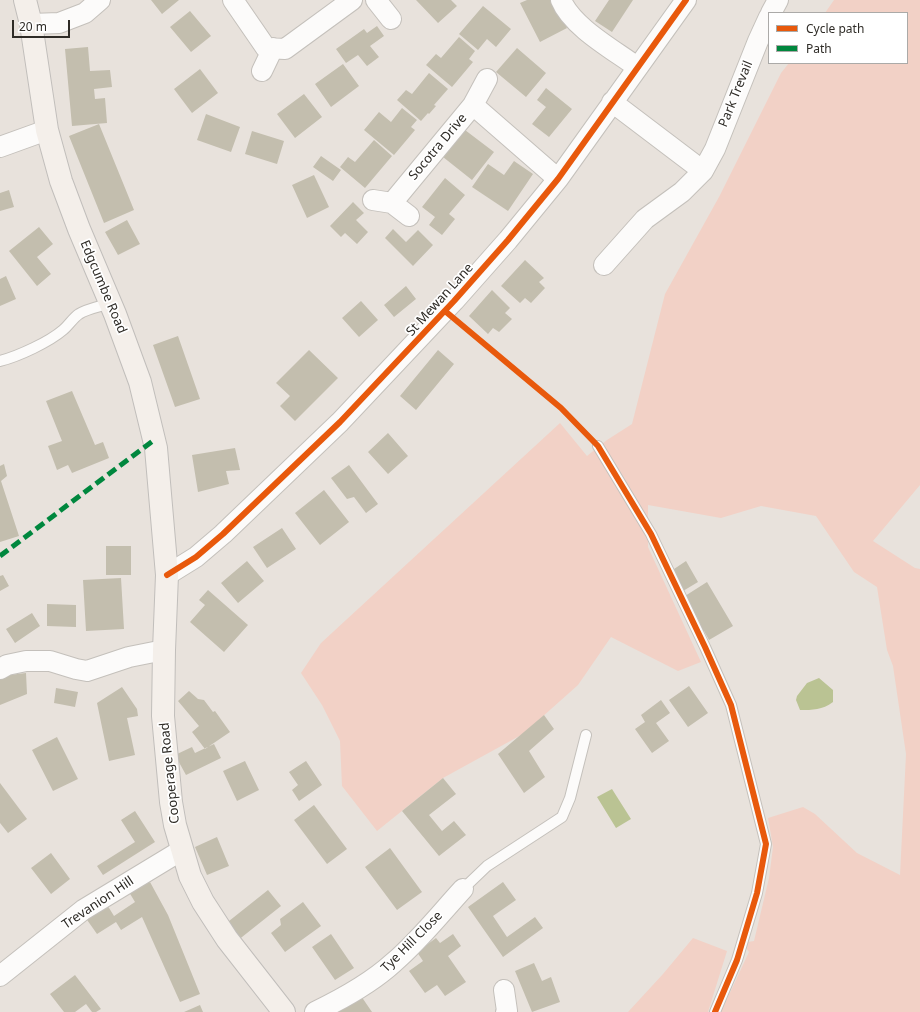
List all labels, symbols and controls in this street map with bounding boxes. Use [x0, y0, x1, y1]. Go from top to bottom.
scale bar [14, 12, 72, 38]
legend [768, 12, 908, 64]
text: 20 m [19, 18, 47, 35]
text: Cycle path [806, 20, 864, 37]
text: Path [806, 40, 832, 57]
street label: Park Trevail [716, 59, 756, 129]
street label: Socotra Drive [406, 111, 470, 183]
street label: Edgcumbe Road [76, 238, 130, 336]
street label: St Mewan Lane [403, 260, 477, 340]
street label: Cooperage Road [157, 722, 183, 824]
street label: Trevanion Hill [59, 873, 137, 933]
street label: Tye Hill Close [378, 908, 446, 976]

